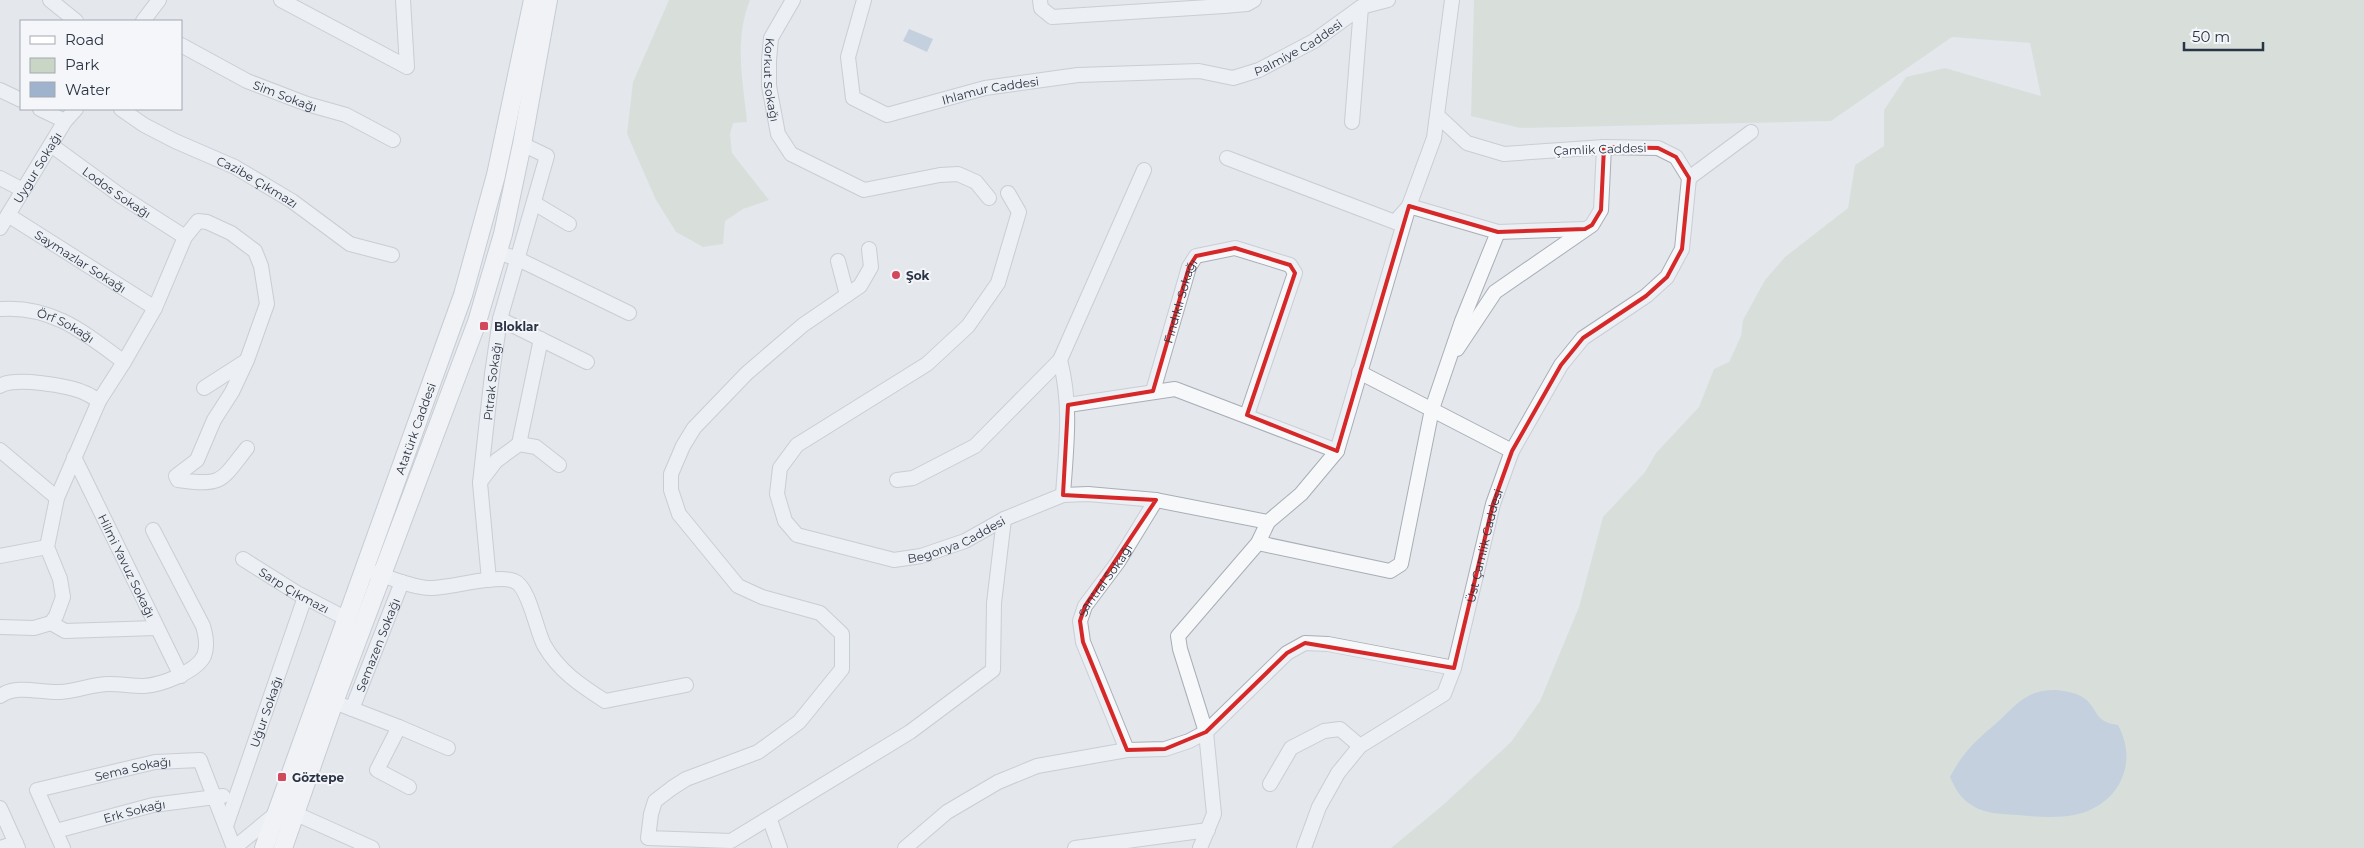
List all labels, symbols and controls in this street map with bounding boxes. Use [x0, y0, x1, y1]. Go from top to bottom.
street label: Palmiye Caddesi [1252, 16, 1345, 79]
legend [20, 20, 182, 110]
scale bar [2184, 20, 2263, 52]
text: 50 m [2192, 27, 2230, 46]
text: Road [65, 30, 104, 49]
street label: Korkut Sokağı [762, 37, 783, 123]
text: Park [65, 55, 99, 74]
street label: Ihlamur Caddesi [940, 73, 1040, 107]
street label: Sim Sokağı [251, 77, 319, 114]
text: Water [65, 80, 111, 99]
street label: Uygur Sokağı [10, 129, 64, 206]
street label: Çamlik Caddesi [1553, 140, 1647, 158]
street label: Cazibe Çıkmazı [215, 153, 301, 211]
street label: Lodos Sokağı [80, 163, 154, 221]
street label: Saymazlar Sokağı [32, 226, 129, 296]
street label: Fındıklı Sokağı [1160, 256, 1200, 345]
place label: Şok [906, 268, 930, 283]
marker: Şok [890, 269, 902, 281]
street label: Örf Sokağı [35, 305, 98, 346]
place label: Bloklar [494, 319, 539, 334]
marker: Bloklar [478, 320, 490, 332]
street label: Pıtrak Sokağı [479, 341, 504, 421]
street label: Atatürk Caddesi [392, 380, 438, 476]
street label: Üst Çamlik Caddesi [1462, 487, 1505, 604]
street label: Hilmi Yavuz Sokağı [95, 511, 159, 620]
street label: Begonya Caddesi [906, 513, 1007, 565]
street label: Santral Sokağı [1075, 541, 1135, 618]
street label: Sarp Çıkmazı [257, 564, 332, 616]
street label: Semazen Sokağı [352, 596, 402, 694]
street label: Uğur Sokağı [246, 674, 285, 749]
street label: Sema Sokağı [93, 754, 172, 784]
place label: Göztepe [292, 770, 344, 785]
marker: Göztepe [276, 771, 288, 783]
street label: Erk Sokağı [102, 796, 166, 826]

